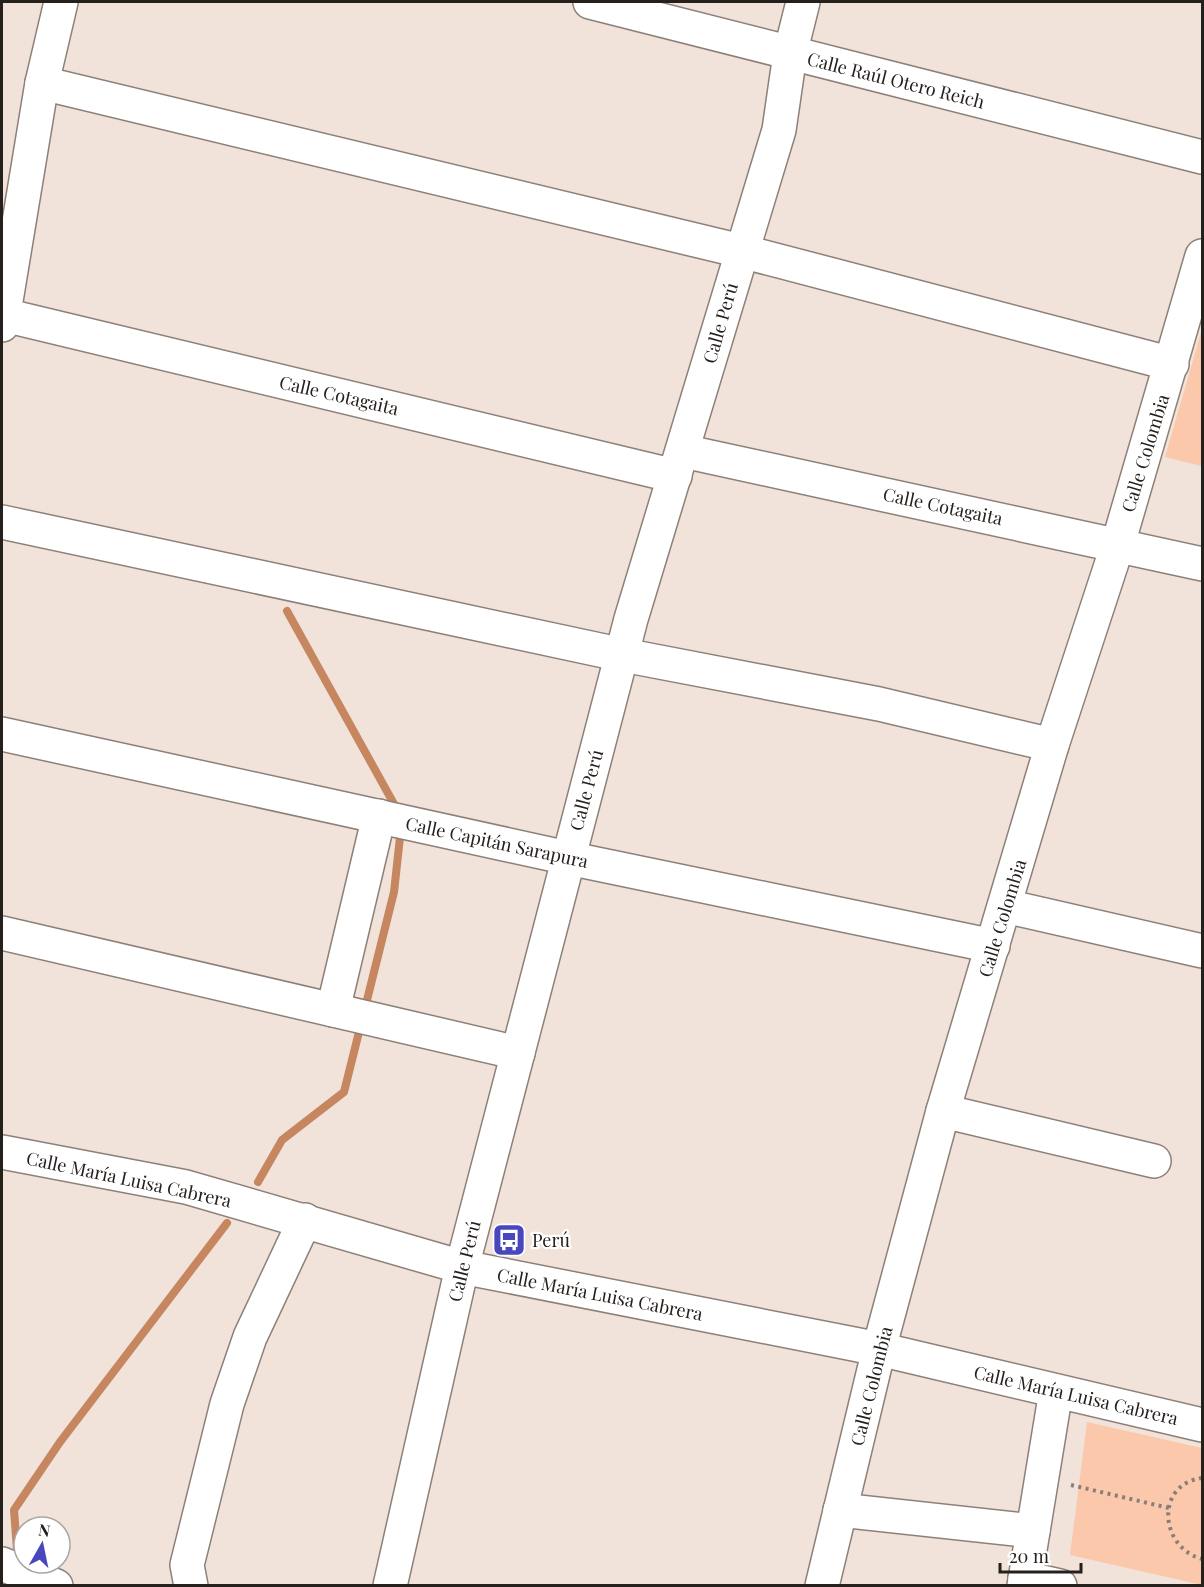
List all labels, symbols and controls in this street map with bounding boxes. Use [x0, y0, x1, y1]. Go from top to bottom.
street label: Calle Raúl Otero Reich [805, 46, 988, 114]
street label: Calle Perú [697, 279, 743, 366]
street label: Calle Cotagaita [277, 370, 401, 420]
street label: Calle Colombia [1116, 391, 1174, 515]
street label: Calle Cotagaita [881, 482, 1005, 530]
street label: Calle Perú [564, 746, 608, 833]
street label: Calle Capitán Sarapura [403, 811, 591, 873]
street label: Calle Colombia [973, 856, 1031, 980]
street label: Calle María Luisa Cabrera [24, 1146, 234, 1212]
street label: Calle Perú [442, 1217, 486, 1304]
bus stop icon: Perú [491, 1222, 527, 1258]
place label: Perú [532, 1228, 570, 1252]
street label: Calle María Luisa Cabrera [495, 1262, 705, 1326]
street label: Calle Colombia [845, 1324, 897, 1448]
street label: Calle María Luisa Cabrera [972, 1360, 1181, 1430]
north arrow [12, 1515, 72, 1575]
text: N [37, 1518, 52, 1541]
scale bar [1000, 1536, 1081, 1574]
text: 20 m [1009, 1544, 1049, 1568]

